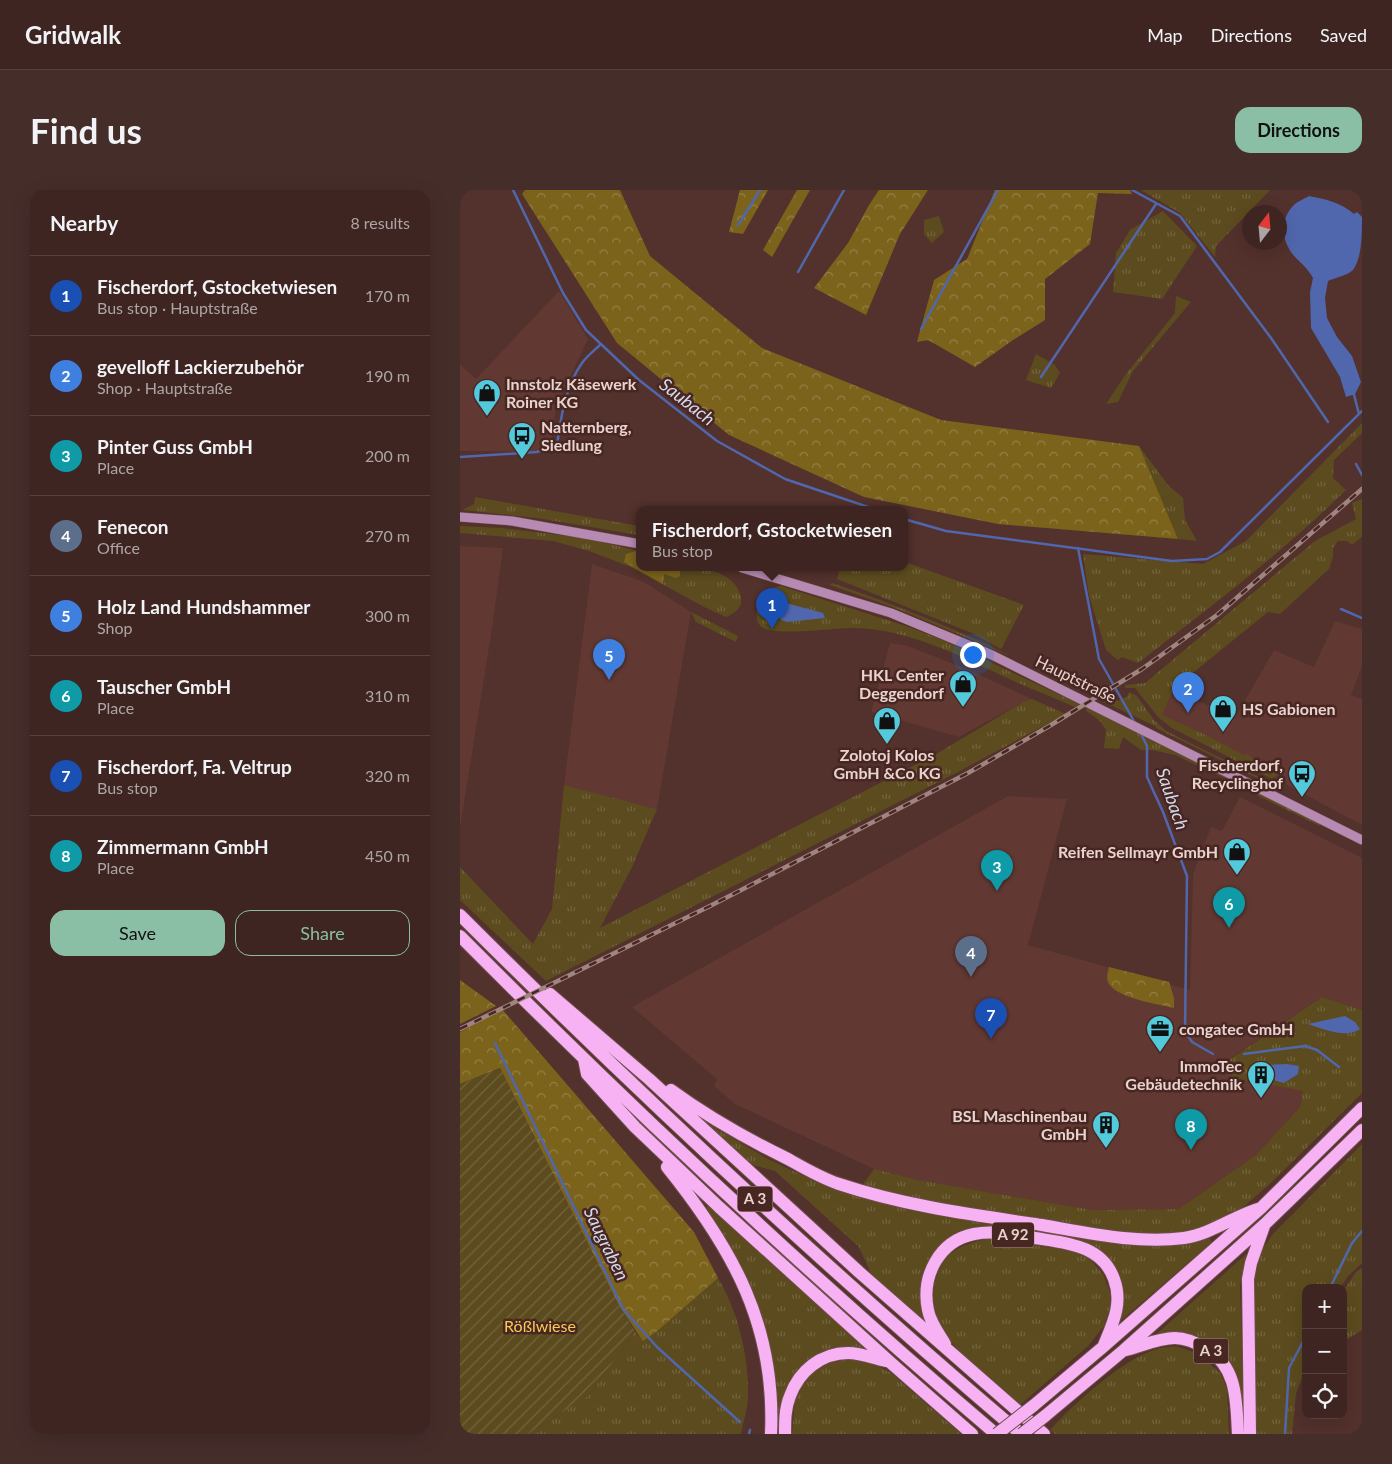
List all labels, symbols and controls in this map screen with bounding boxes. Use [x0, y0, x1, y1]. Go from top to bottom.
text: Gridwalk [25, 20, 121, 49]
text: Map [1147, 24, 1183, 46]
text: Directions [1211, 24, 1292, 46]
text: Saved [1320, 24, 1367, 46]
button: Directions [1235, 107, 1362, 153]
text: Find us [30, 109, 142, 151]
north arrow [1242, 205, 1287, 250]
text: Nearby [50, 210, 118, 235]
text: 8 results [350, 213, 410, 232]
text: Fischerdorf, Gstocketwiesen [97, 275, 337, 298]
text: 1 [61, 286, 71, 305]
text: 170 m [365, 286, 410, 305]
text: Bus stop · Hauptstraße [97, 298, 258, 317]
text: gevelloff Lackierzubehör [97, 355, 304, 378]
text: 2 [61, 366, 71, 385]
text: 190 m [365, 366, 410, 385]
water label: Saubach [656, 373, 720, 430]
place label: Innstolz Käsewerk Roiner KG [506, 374, 637, 411]
text: Shop · Hauptstraße [97, 378, 232, 397]
shop icon: Innstolz Käsewerk Roiner KG [472, 378, 502, 417]
place label: Natternberg, Siedlung [541, 417, 632, 454]
bus stop icon: Natternberg, Siedlung [507, 421, 537, 460]
text: Pinter Guss GmbH [97, 435, 253, 458]
text: 3 [61, 446, 71, 465]
text: 200 m [365, 446, 410, 465]
text: Place [97, 458, 134, 477]
popup [636, 506, 908, 571]
text: Fenecon [97, 515, 169, 538]
text: Fischerdorf, Gstocketwiesen [652, 518, 892, 541]
text: 4 [61, 526, 71, 545]
text: 270 m [365, 526, 410, 545]
text: Office [97, 538, 140, 557]
text: Bus stop [652, 541, 713, 560]
pin: 1 [756, 588, 788, 629]
text: Holz Land Hundshammer [97, 595, 310, 618]
text: 5 [61, 606, 71, 625]
text: 300 m [365, 606, 410, 625]
text: Shop [97, 618, 133, 637]
pin: 5 [593, 639, 625, 680]
your location [960, 642, 986, 668]
street label: Hauptstraße [1033, 651, 1120, 706]
place label: HKL Center Deggendorf [859, 665, 944, 702]
shop icon: HKL Center Deggendorf [948, 669, 978, 708]
pin: 2 [1172, 672, 1204, 713]
text: Tauscher GmbH [97, 675, 231, 698]
text: 6 [61, 686, 71, 705]
text: 310 m [365, 686, 410, 705]
shop icon: HS Gabionen [1208, 694, 1238, 733]
text: Place [97, 698, 134, 717]
place label: HS Gabionen [1242, 699, 1336, 718]
shop icon: Zolotoj Kolos GmbH &Co KG [872, 706, 902, 745]
place label: Zolotoj Kolos GmbH &Co KG [833, 745, 941, 782]
text: Fischerdorf, Fa. Veltrup [97, 755, 292, 778]
place label: Fischerdorf, Recyclinghof [1192, 755, 1283, 792]
bus stop icon: Fischerdorf, Recyclinghof [1287, 759, 1317, 798]
water label: Saubach [1152, 765, 1194, 833]
text: 7 [61, 766, 71, 785]
text: 320 m [365, 766, 410, 785]
text: Bus stop [97, 778, 158, 797]
text: Zimmermann GmbH [97, 835, 269, 858]
shop icon: Reifen Sellmayr GmbH [1222, 837, 1252, 876]
place label: Reifen Sellmayr GmbH [1058, 842, 1218, 861]
text: 8 [61, 846, 71, 865]
text: 450 m [365, 846, 410, 865]
pin: 3 [981, 850, 1013, 891]
text: Place [97, 858, 134, 877]
pin: 6 [1213, 887, 1245, 928]
button: Save [50, 910, 225, 956]
button: Share [235, 910, 410, 956]
pin: 4 [955, 936, 987, 977]
pin: 7 [975, 998, 1007, 1039]
office icon: congatec GmbH [1145, 1014, 1175, 1053]
place label: congatec GmbH [1179, 1019, 1293, 1038]
place label: ImmoTec Gebäudetechnik [1125, 1056, 1242, 1093]
building icon: ImmoTec Gebäudetechnik [1246, 1060, 1276, 1099]
place label: BSL Maschinenbau GmbH [952, 1106, 1087, 1143]
pin: 8 [1175, 1109, 1207, 1150]
building icon: BSL Maschinenbau GmbH [1091, 1110, 1121, 1149]
road number: A 3 [738, 1186, 772, 1212]
water label: Saugraben [580, 1203, 634, 1284]
road number: A 92 [992, 1222, 1034, 1248]
map controls [1302, 1284, 1347, 1419]
button: + [1302, 1284, 1347, 1329]
park label: Rößlwiese [504, 1316, 576, 1335]
button: − [1302, 1329, 1347, 1374]
road number: A 3 [1194, 1338, 1228, 1364]
button: locate [1302, 1374, 1347, 1419]

